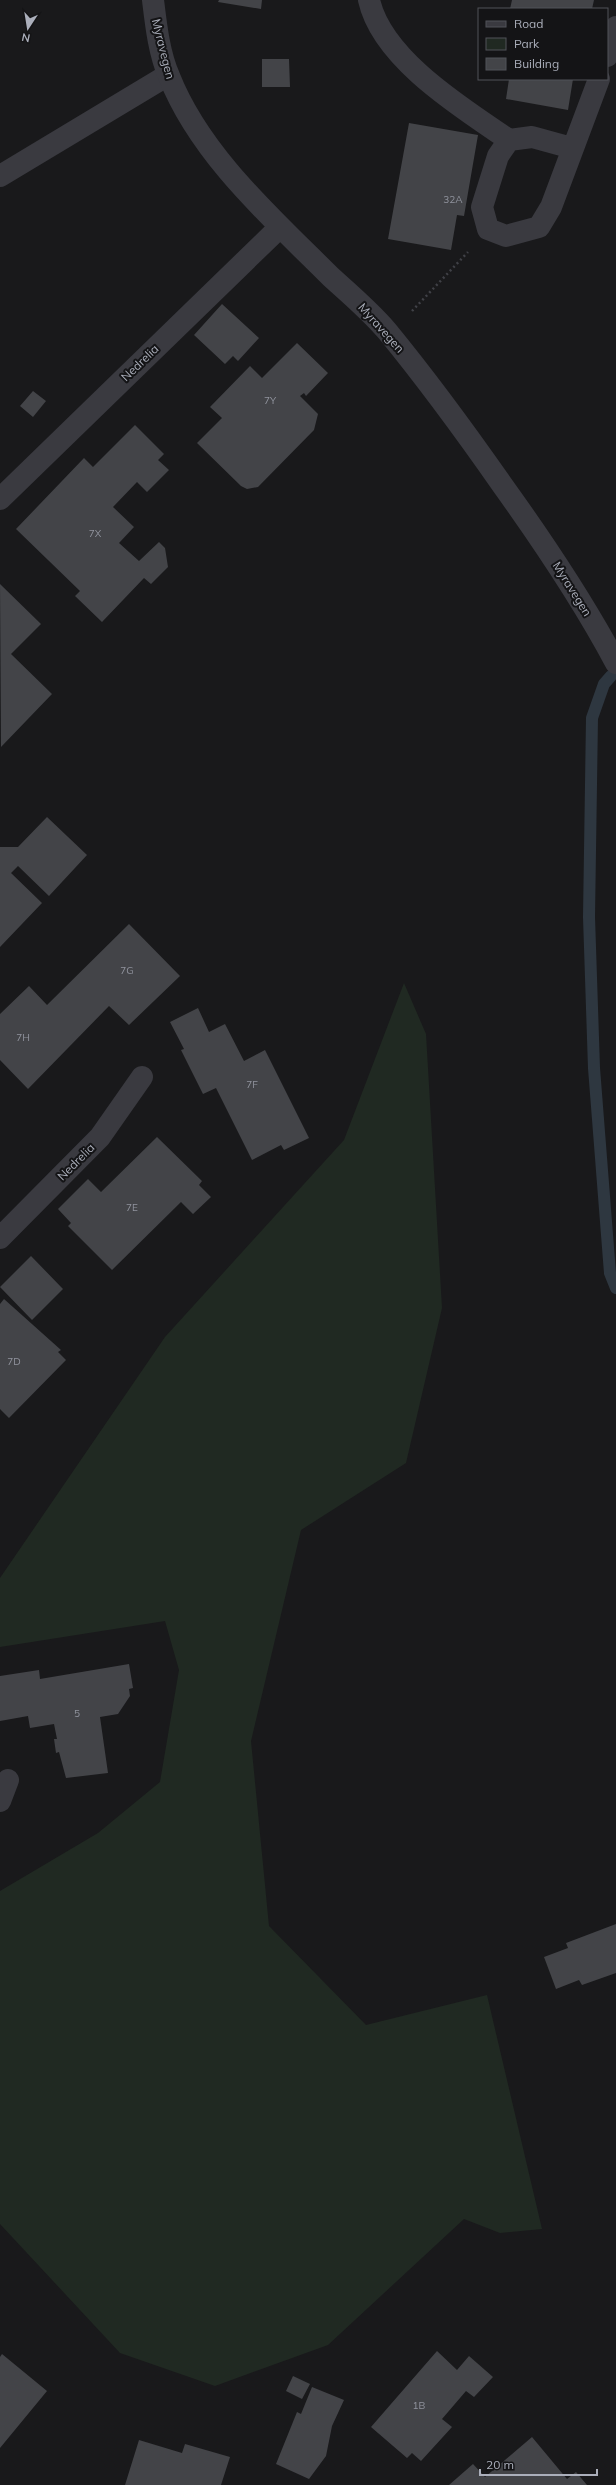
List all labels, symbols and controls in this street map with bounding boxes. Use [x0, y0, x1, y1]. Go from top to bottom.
north arrow [8, 8, 48, 48]
legend [478, 8, 608, 80]
text: Road [514, 16, 543, 31]
street label: Myravegen [149, 17, 178, 81]
text: N [20, 30, 31, 45]
text: Park [514, 36, 540, 51]
text: Building [514, 56, 559, 71]
house number: 32A [443, 193, 463, 206]
street label: Myravegen [355, 300, 408, 356]
street label: Nedrelia [118, 341, 162, 384]
house number: 7Y [264, 394, 277, 407]
house number: 7X [89, 527, 102, 540]
street label: Myravegen [550, 559, 595, 619]
house number: 7G [120, 964, 134, 977]
house number: 7H [16, 1031, 30, 1044]
house number: 7F [246, 1078, 258, 1091]
street label: Nedrelia [54, 1140, 97, 1183]
house number: 7E [126, 1201, 138, 1214]
house number: 7D [7, 1355, 21, 1368]
house number: 5 [74, 1707, 80, 1720]
house number: 1B [413, 2399, 426, 2412]
scale bar [480, 2451, 597, 2477]
text: 20 m [486, 2457, 514, 2472]

